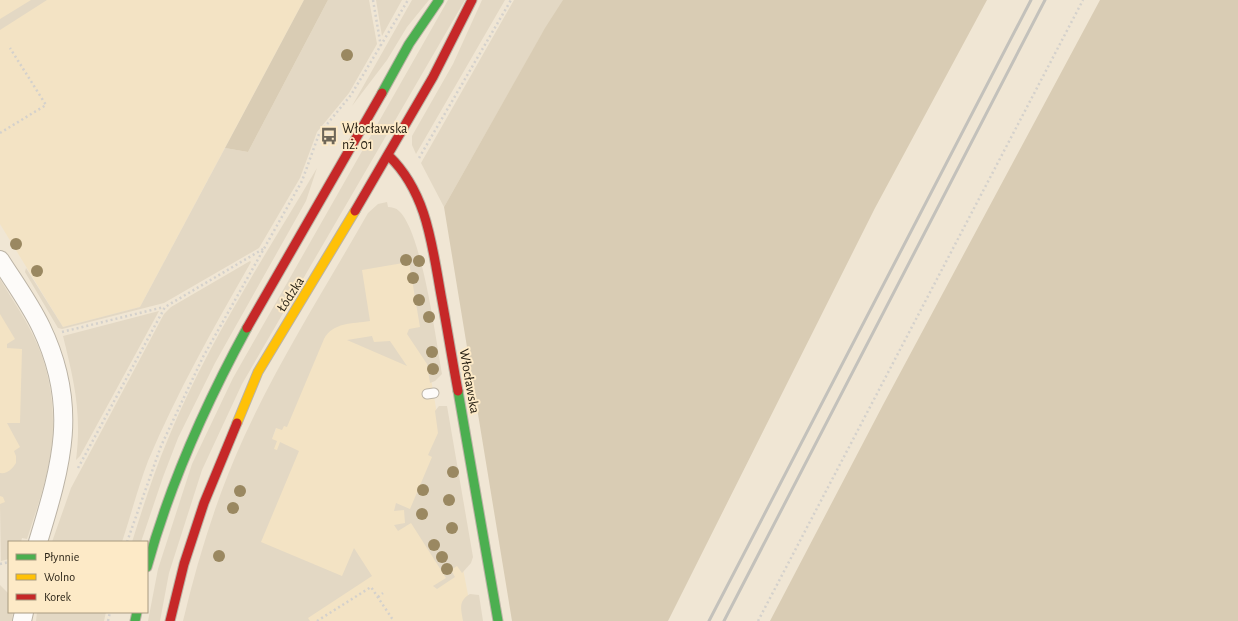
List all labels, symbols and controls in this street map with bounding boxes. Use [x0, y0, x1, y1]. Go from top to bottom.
place label: Włocławska nż. 01 [342, 122, 408, 152]
bus stop icon: Włocławska nż. 01 [319, 126, 339, 146]
street label: Łódzka [275, 274, 307, 314]
street label: Włocławska [456, 348, 482, 415]
legend [8, 541, 148, 613]
text: Płynnie [44, 551, 79, 564]
text: Wolno [44, 571, 75, 583]
text: Korek [44, 591, 71, 603]

